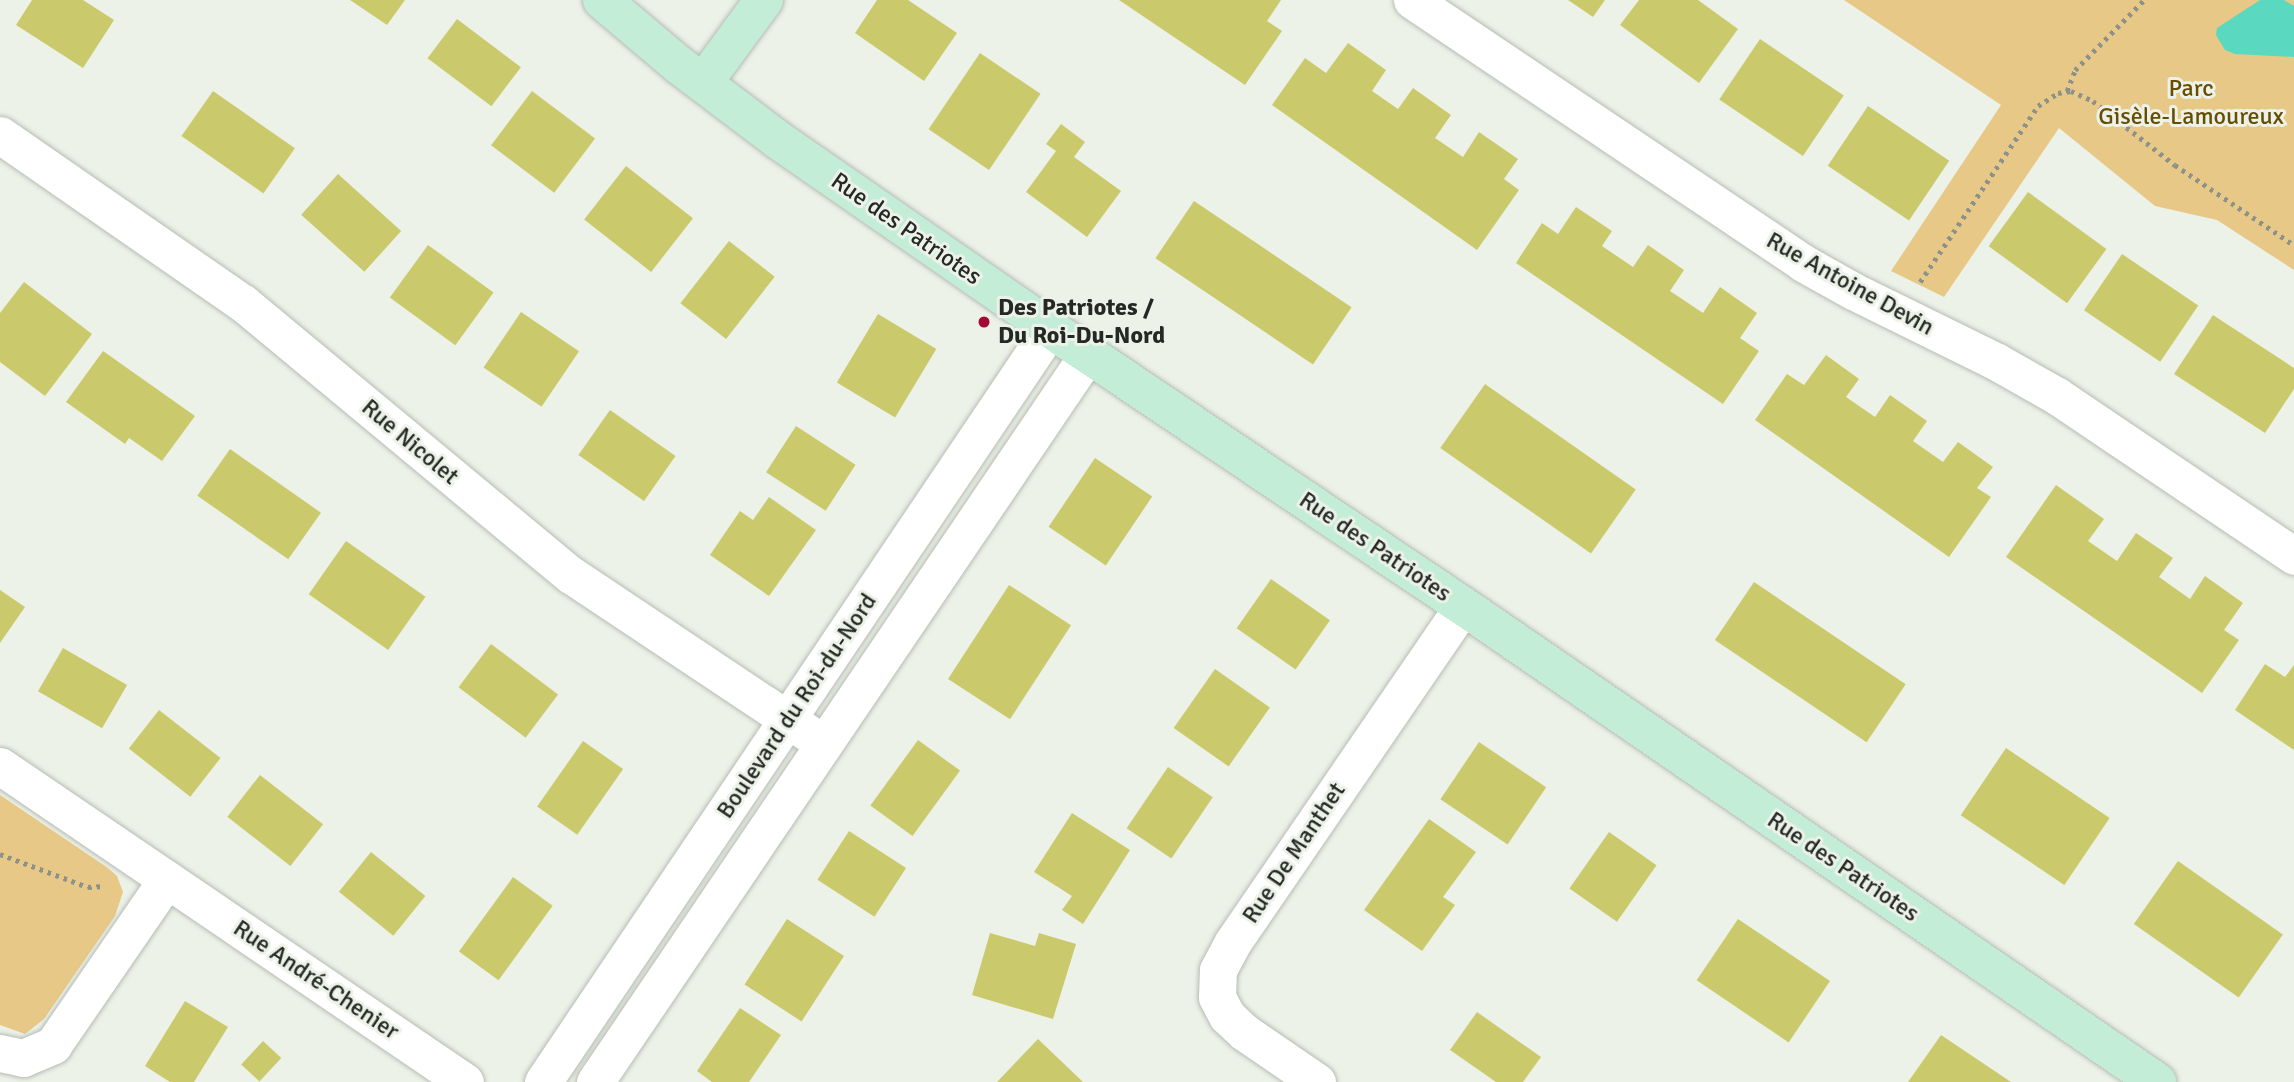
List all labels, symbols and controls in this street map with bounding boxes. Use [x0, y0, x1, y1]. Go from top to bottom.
park label: Parc Gisèle-Lamoureux [2098, 75, 2284, 131]
street label: Rue des Patriotes [825, 166, 987, 292]
street label: Rue Antoine Devin [1761, 226, 1939, 342]
place label: Des Patriotes / Du Roi-Du-Nord [998, 294, 1165, 350]
marker: Des Patriotes / Du Roi-Du-Nord [976, 314, 992, 330]
street label: Rue Nicolet [356, 393, 464, 491]
street label: Rue des Patriotes [1294, 486, 1456, 608]
street label: Boulevard du Roi-du-Nord [711, 588, 883, 824]
street label: Rue De Manthet [1236, 777, 1352, 929]
street label: Rue des Patriotes [1762, 806, 1924, 928]
street label: Rue André-Chenier [228, 914, 404, 1046]

